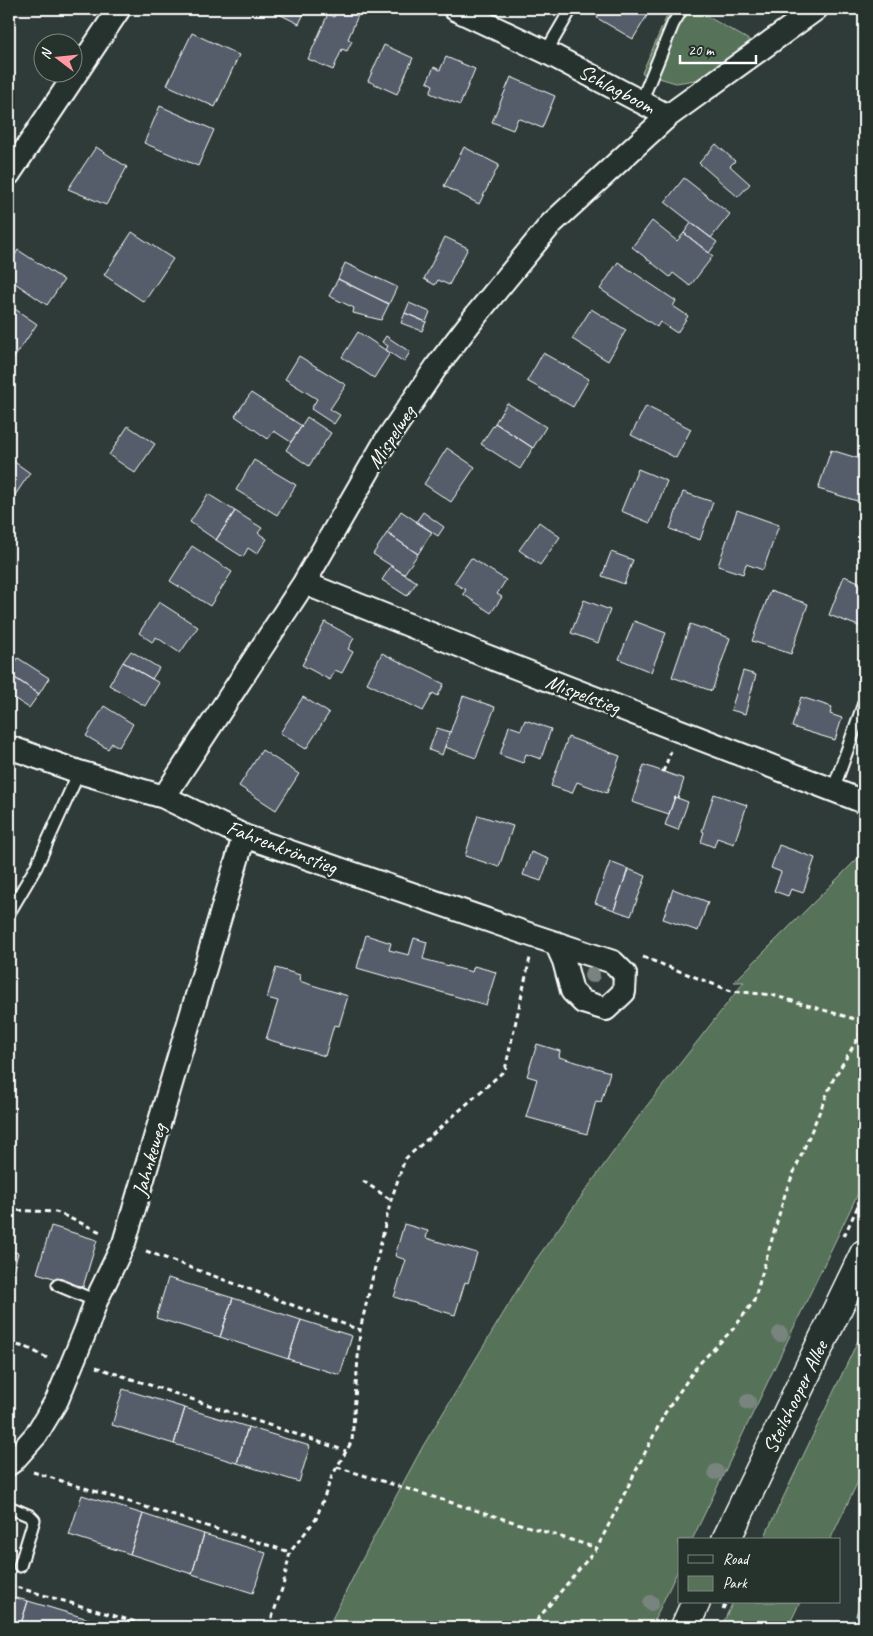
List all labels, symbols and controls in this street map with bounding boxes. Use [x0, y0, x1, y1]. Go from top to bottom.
north arrow [32, 32, 82, 82]
scale bar [680, 32, 757, 64]
text: 20 m [688, 41, 715, 60]
text: N [37, 46, 56, 61]
street label: Schlagboom [574, 58, 661, 120]
street label: Mispelweg [361, 399, 422, 473]
street label: Mispelstieg [542, 668, 625, 720]
street label: Fahrenkrönstieg [223, 814, 342, 880]
street label: Jahnkeweg [126, 1119, 172, 1200]
street label: Steilshooper Allee [757, 1334, 834, 1458]
legend [678, 1538, 840, 1604]
text: Road [723, 1550, 750, 1569]
text: Park [723, 1574, 748, 1593]

